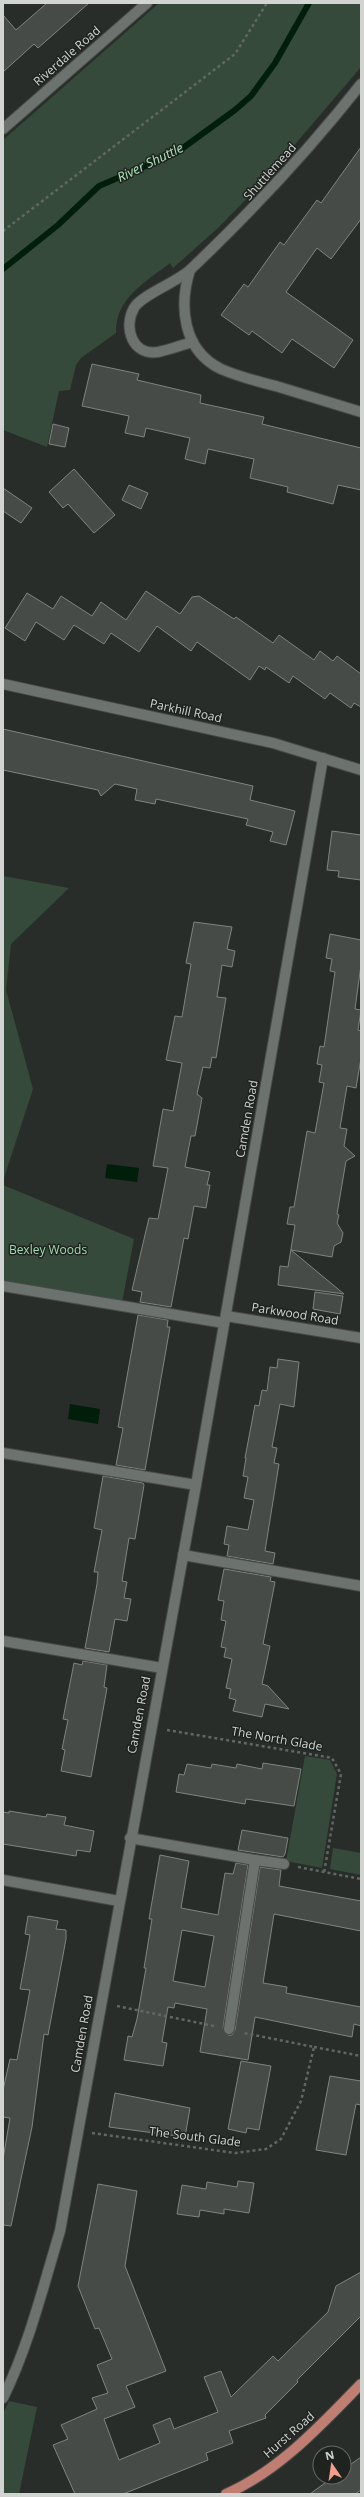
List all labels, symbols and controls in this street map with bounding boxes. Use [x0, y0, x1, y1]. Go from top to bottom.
street label: Riverdale Road [30, 22, 104, 89]
water label: River Shuttle [114, 138, 187, 186]
street label: Shuttlemead [239, 139, 300, 204]
street label: Parkhill Road [148, 695, 224, 726]
street label: Camden Road [231, 1079, 262, 1159]
park label: Bexley Woods [9, 1241, 87, 1258]
street label: Parkwood Road [250, 1298, 340, 1329]
street label: Camden Road [123, 1675, 154, 1755]
street label: The North Glade [230, 1722, 324, 1755]
street label: Camden Road [66, 1994, 97, 2074]
street label: The South Glade [148, 2122, 242, 2151]
street label: Hurst Road [259, 2408, 318, 2462]
north arrow [312, 2445, 352, 2485]
text: N [324, 2446, 336, 2463]

